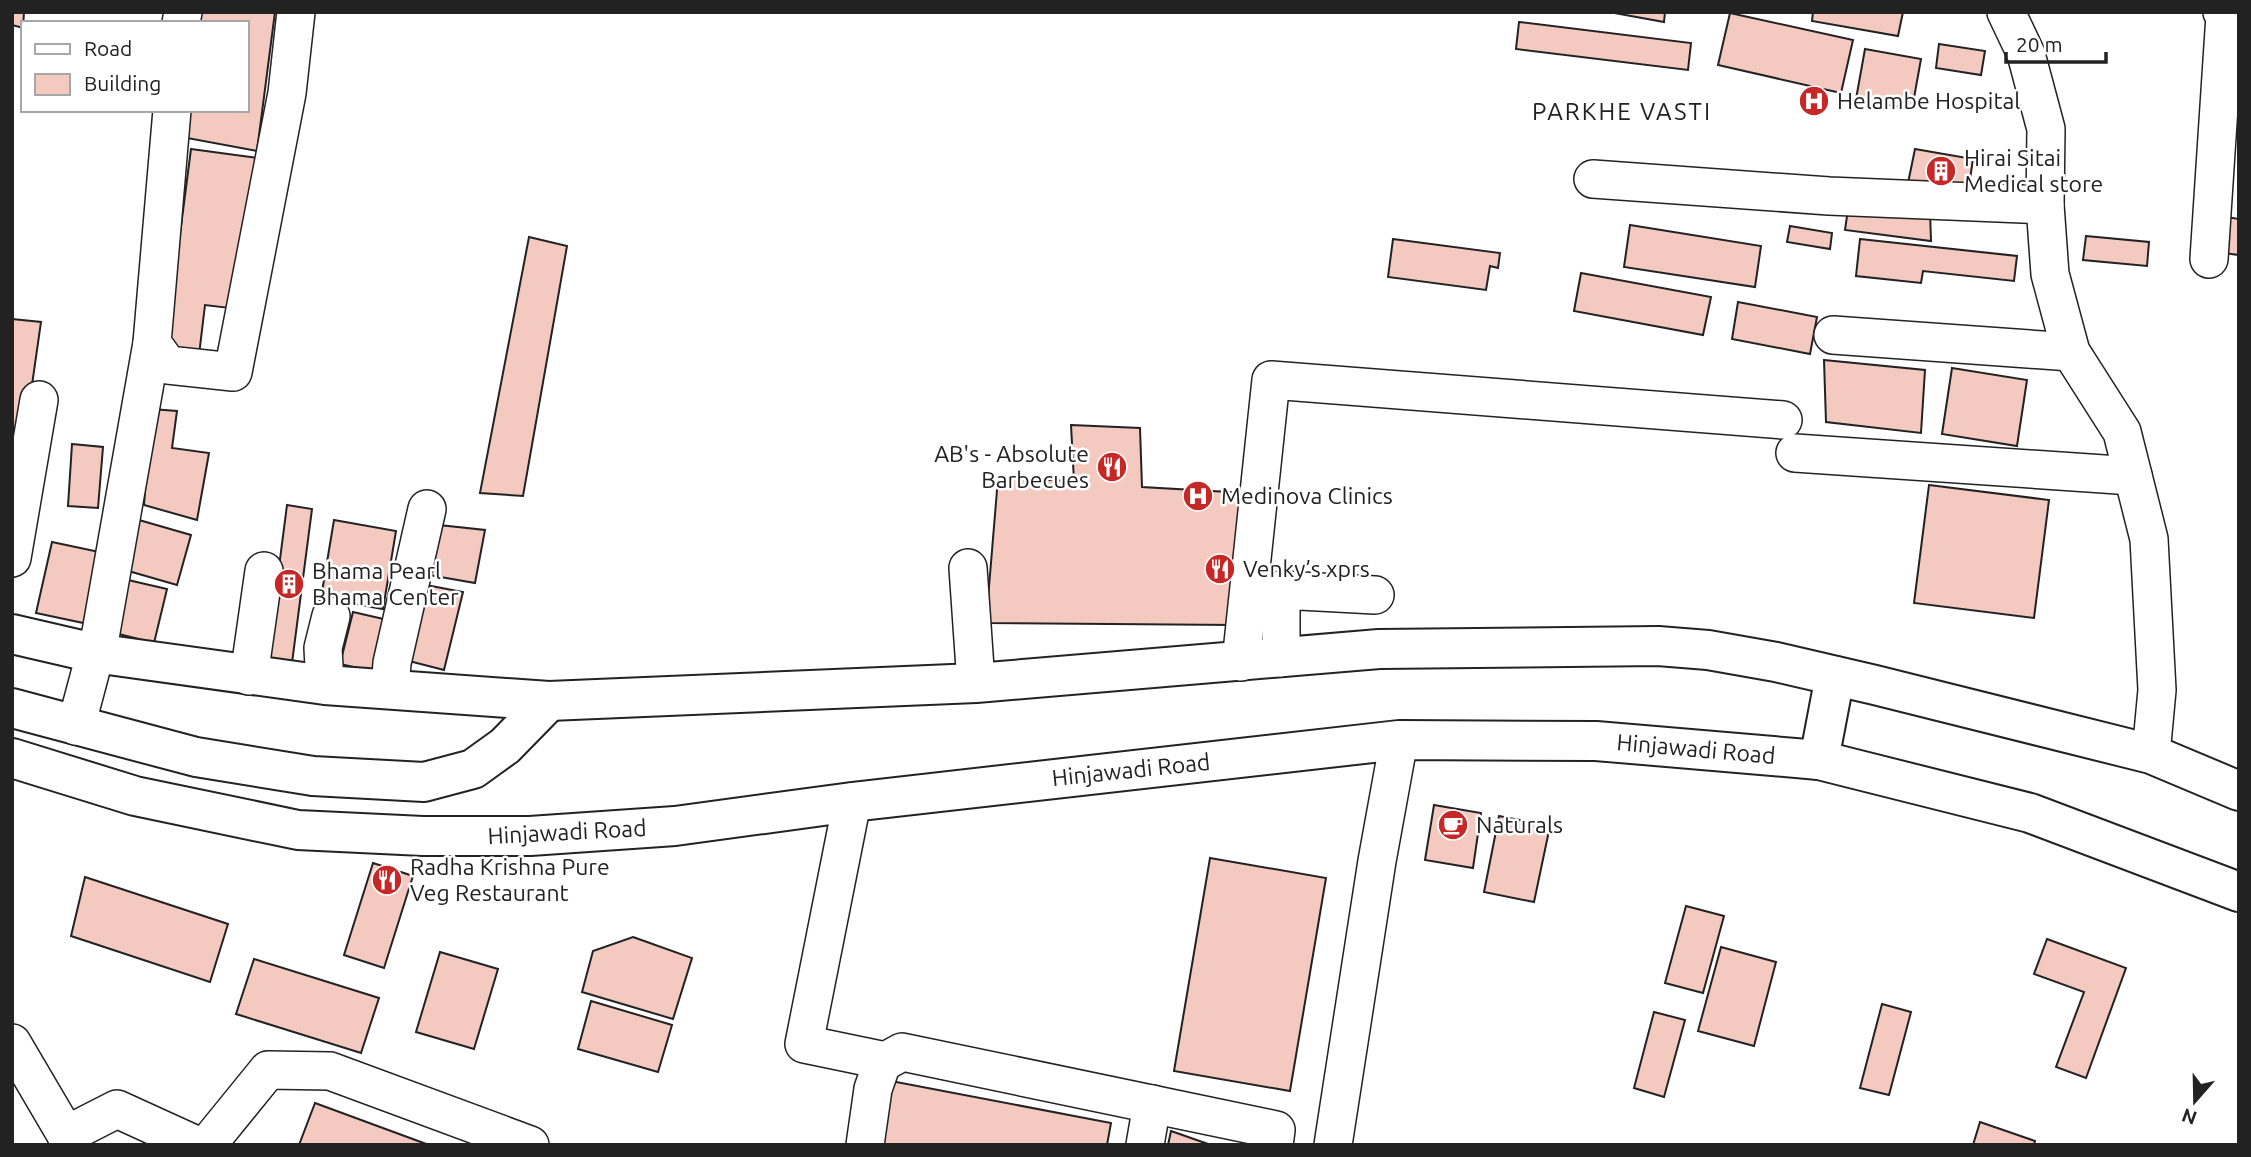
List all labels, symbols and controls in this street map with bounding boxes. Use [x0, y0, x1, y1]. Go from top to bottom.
legend [21, 21, 248, 112]
scale bar [2006, 21, 2106, 65]
text: 20 m [2016, 32, 2063, 56]
text: Road [84, 36, 132, 60]
text: Building [84, 71, 161, 95]
hospital icon: Helambe Hospital [1797, 84, 1831, 118]
place label: Helambe Hospital [1837, 88, 2020, 113]
district label: PARKHE VASTI [1532, 98, 1712, 125]
place label: Hirai Sitai Medical store [1964, 145, 2103, 196]
building icon: Hirai Sitai Medical store [1924, 154, 1958, 188]
place label: AB's - Absolute Barbecues [934, 441, 1089, 492]
restaurant icon: AB's - Absolute Barbecues [1095, 450, 1129, 484]
hospital icon: Medinova Clinics [1181, 479, 1215, 513]
place label: Medinova Clinics [1221, 483, 1393, 508]
restaurant icon: Venky’s xprs [1203, 552, 1237, 586]
place label: Venky’s xprs [1243, 556, 1370, 581]
place label: Bhama Pearl Bhama Center [312, 558, 459, 609]
building icon: Bhama Pearl Bhama Center [272, 567, 306, 601]
street label: Hinjawadi Road [1616, 729, 1776, 768]
street label: Hinjawadi Road [1051, 749, 1211, 790]
cafe icon: Naturals [1436, 808, 1470, 842]
place label: Naturals [1476, 812, 1563, 837]
street label: Hinjawadi Road [487, 815, 647, 848]
place label: Radha Krishna Pure Veg Restaurant [410, 854, 610, 905]
restaurant icon: Radha Krishna Pure Veg Restaurant [370, 863, 404, 897]
north arrow [2160, 1066, 2230, 1136]
text: N [2179, 1104, 2200, 1130]

